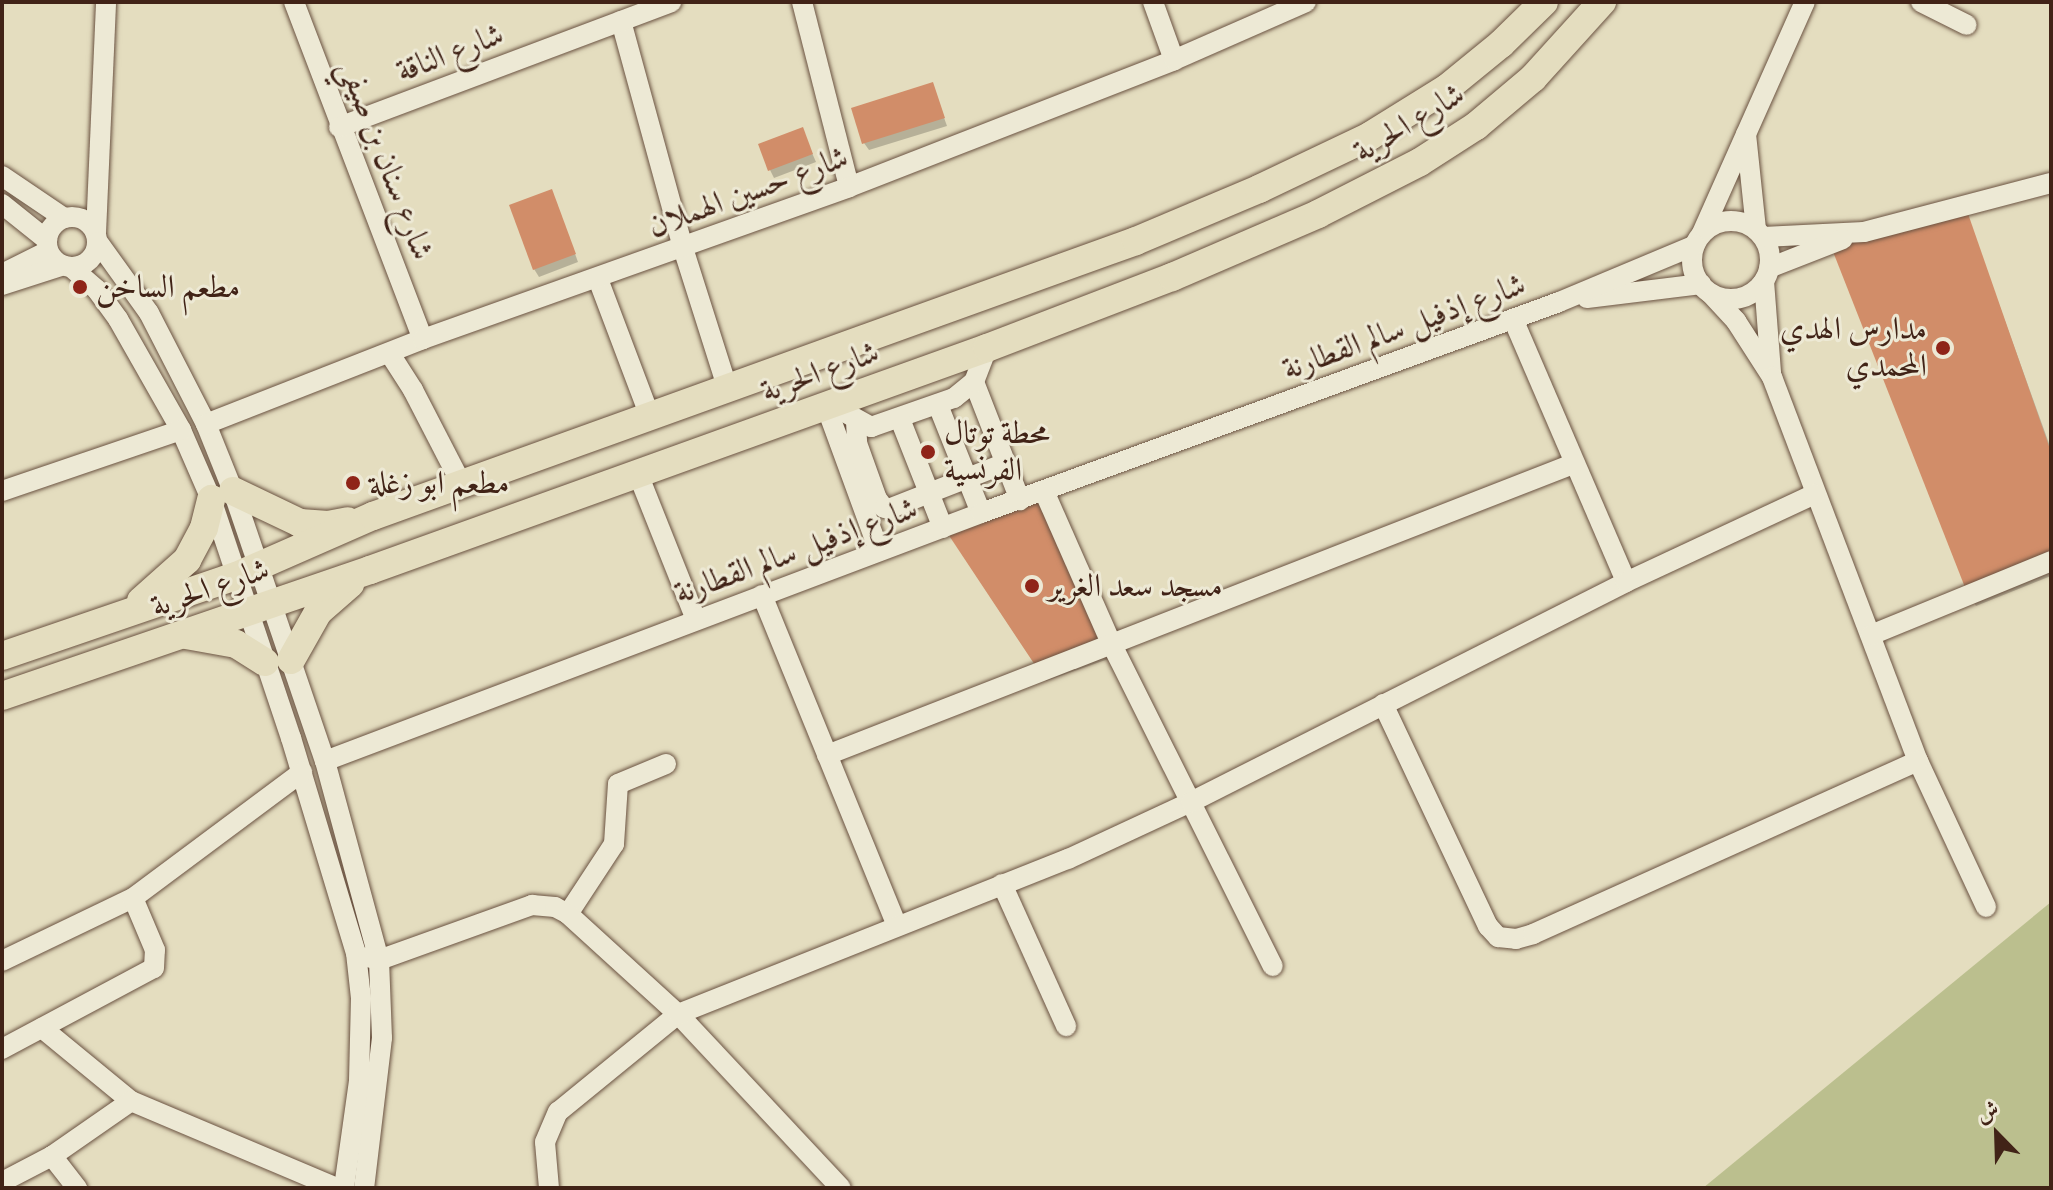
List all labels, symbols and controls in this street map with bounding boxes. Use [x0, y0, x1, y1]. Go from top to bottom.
street label: شارع الناقة [391, 15, 509, 91]
street label: شارع سنان بن صيفي [330, 55, 442, 265]
street label: شارع الحرية [1347, 75, 1471, 171]
street label: شارع حسين الهملان [643, 138, 853, 246]
street label: شارع إذفيل سالم القطارنة [1277, 265, 1531, 389]
place label: مطعم الساخن [96, 268, 240, 306]
marker: مطعم الساخن [71, 278, 89, 296]
place label: مدارس الهدي المحمدي [1780, 311, 1927, 386]
street label: شارع الحرية [756, 333, 884, 411]
marker: مدارس الهدي المحمدي [1934, 339, 1952, 357]
place label: محطة توتال الفرنسية [944, 415, 1050, 490]
marker: محطة توتال الفرنسية [919, 443, 937, 461]
place label: مطعم ابو زغلة [369, 464, 510, 502]
marker: مطعم ابو زغلة [344, 474, 362, 492]
street label: شارع إذفيل سالم القطارنة [669, 489, 923, 613]
street label: شارع الحرية [146, 550, 274, 626]
place label: مسجد سعد الغرير [1048, 567, 1223, 605]
marker: مسجد سعد الغرير [1023, 577, 1041, 595]
north arrow [1957, 1094, 2037, 1174]
text: ش [1972, 1095, 2003, 1128]

